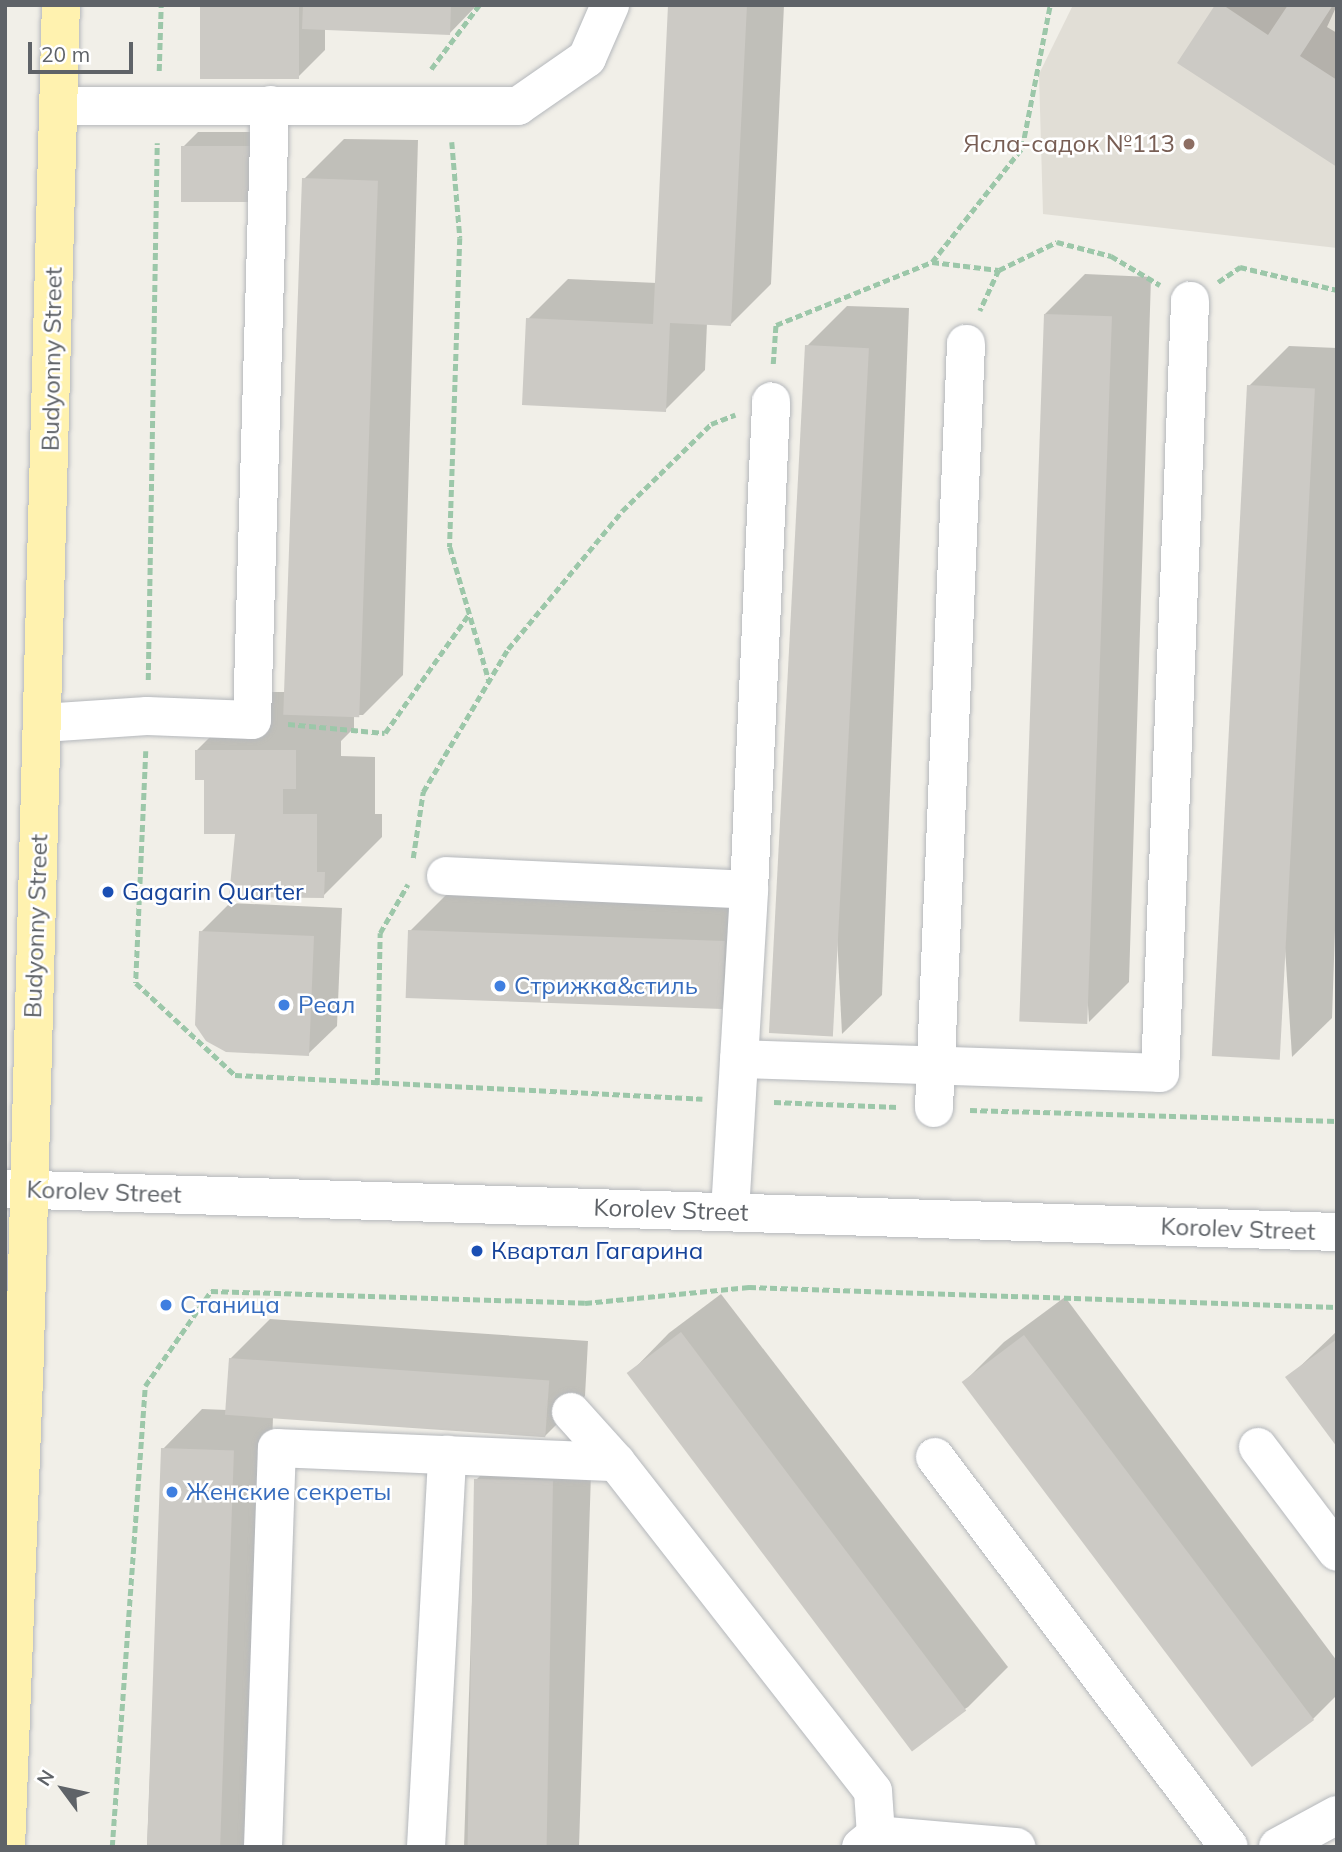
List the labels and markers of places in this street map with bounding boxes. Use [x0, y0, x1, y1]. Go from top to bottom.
place label: Ясла-садок №113 [963, 130, 1175, 158]
marker: Ясла-садок №113 [1181, 136, 1197, 152]
place label: Gagarin Quarter [122, 878, 304, 906]
marker: Gagarin Quarter [100, 884, 116, 900]
place label: Стрижка&стиль [514, 972, 698, 1000]
marker: Стрижка&стиль [492, 978, 508, 994]
place label: Реал [298, 991, 355, 1019]
marker: Реал [276, 997, 292, 1013]
place label: Квартал Гагарина [491, 1237, 703, 1265]
marker: Квартал Гагарина [469, 1243, 485, 1259]
place label: Станица [180, 1291, 280, 1319]
marker: Станица [158, 1297, 174, 1313]
place label: Женские секреты [186, 1478, 391, 1506]
marker: Женские секреты [164, 1484, 180, 1500]

